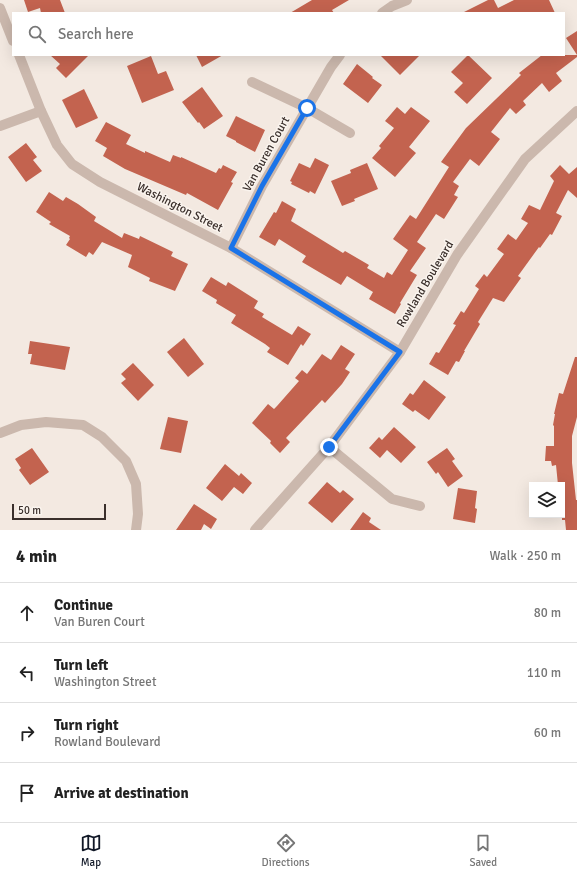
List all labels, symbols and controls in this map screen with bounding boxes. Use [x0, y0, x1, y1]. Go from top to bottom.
search box [12, 12, 565, 56]
icon: search [26, 23, 48, 45]
text: Search here [58, 25, 134, 43]
route start [298, 99, 316, 117]
street label: Van Buren Court [240, 114, 293, 194]
street label: Washington Street [134, 179, 225, 236]
street label: Rowland Boulevard [394, 238, 457, 330]
route end [320, 438, 338, 456]
map controls [529, 482, 565, 518]
button: layers [529, 482, 565, 518]
scale bar [12, 502, 106, 521]
text: 50 m [18, 504, 41, 517]
text: 4 min [16, 546, 57, 567]
text: Walk · 250 m [490, 548, 561, 564]
text: Continue [54, 596, 113, 614]
icon: ahead [16, 602, 38, 624]
text: 80 m [534, 605, 561, 621]
text: Van Buren Court [54, 614, 145, 630]
text: Turn left [54, 656, 108, 674]
icon: left [16, 662, 38, 684]
text: 110 m [527, 665, 561, 681]
text: Washington Street [54, 674, 156, 690]
text: Turn right [54, 716, 119, 734]
icon: right [16, 722, 38, 744]
text: 60 m [534, 725, 561, 741]
text: Rowland Boulevard [54, 734, 161, 750]
icon: arrive [16, 782, 38, 804]
text: Arrive at destination [54, 784, 189, 802]
tab: Map [80, 832, 102, 869]
tab: Directions [262, 832, 310, 869]
tab: Saved [469, 832, 497, 869]

